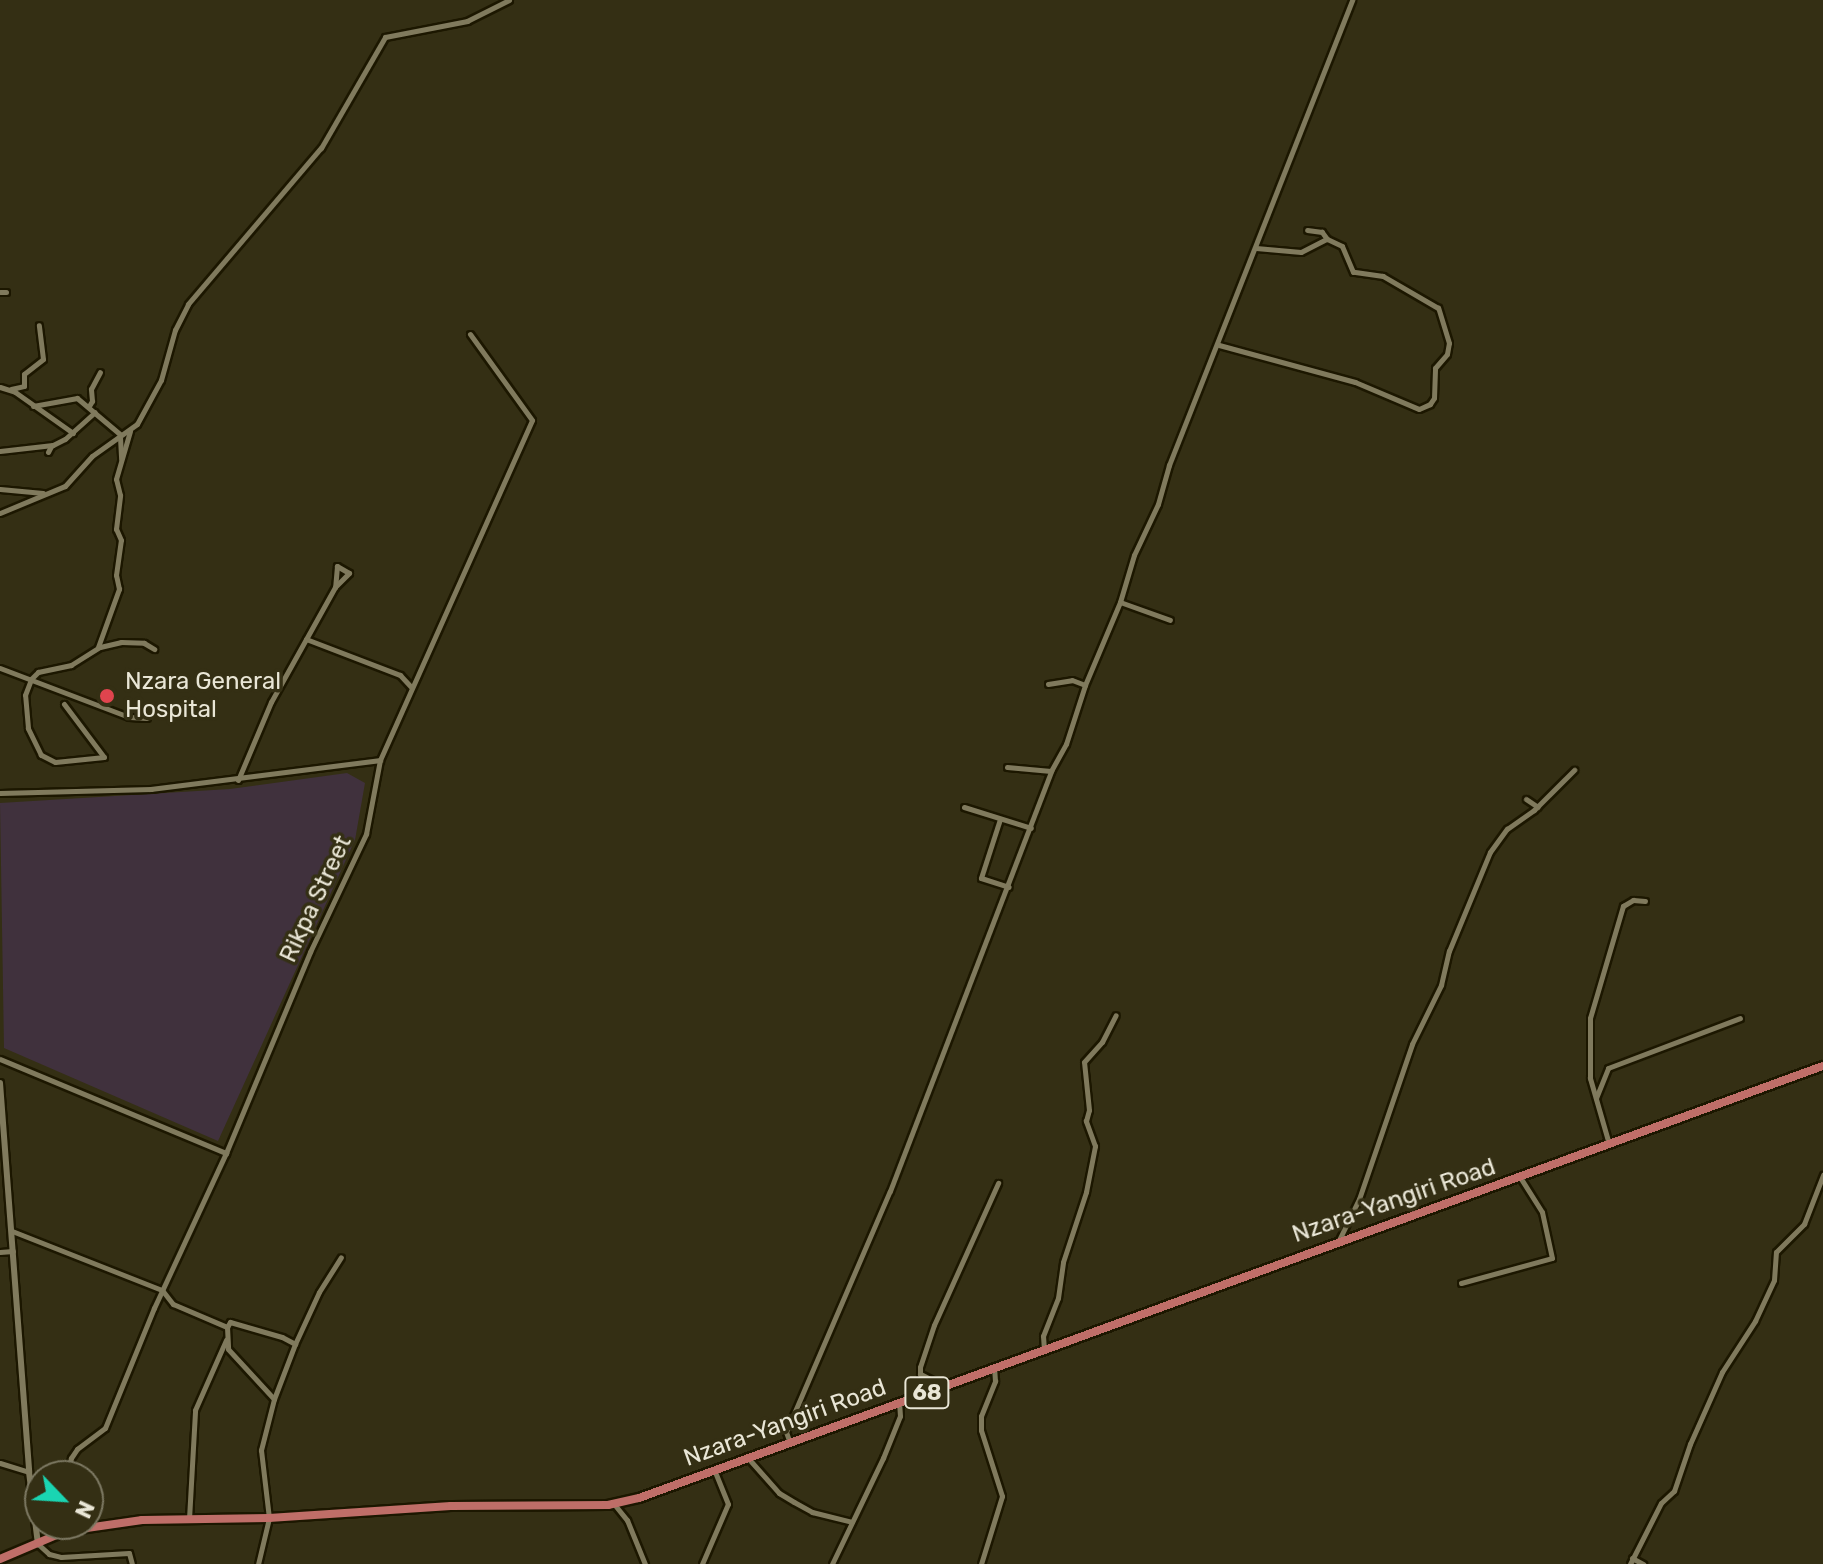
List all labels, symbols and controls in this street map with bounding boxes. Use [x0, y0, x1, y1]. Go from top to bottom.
place label: Nzara General Hospital [125, 668, 281, 724]
marker: Nzara General Hospital [96, 685, 118, 707]
street label: Rikpa Street [274, 831, 358, 967]
street label: Nzara-Yangiri Road [1289, 1153, 1499, 1249]
street label: Nzara-Yangiri Road [680, 1373, 890, 1473]
road number: 68 [903, 1375, 951, 1411]
north arrow [24, 1460, 104, 1540]
text: N [69, 1497, 100, 1522]

